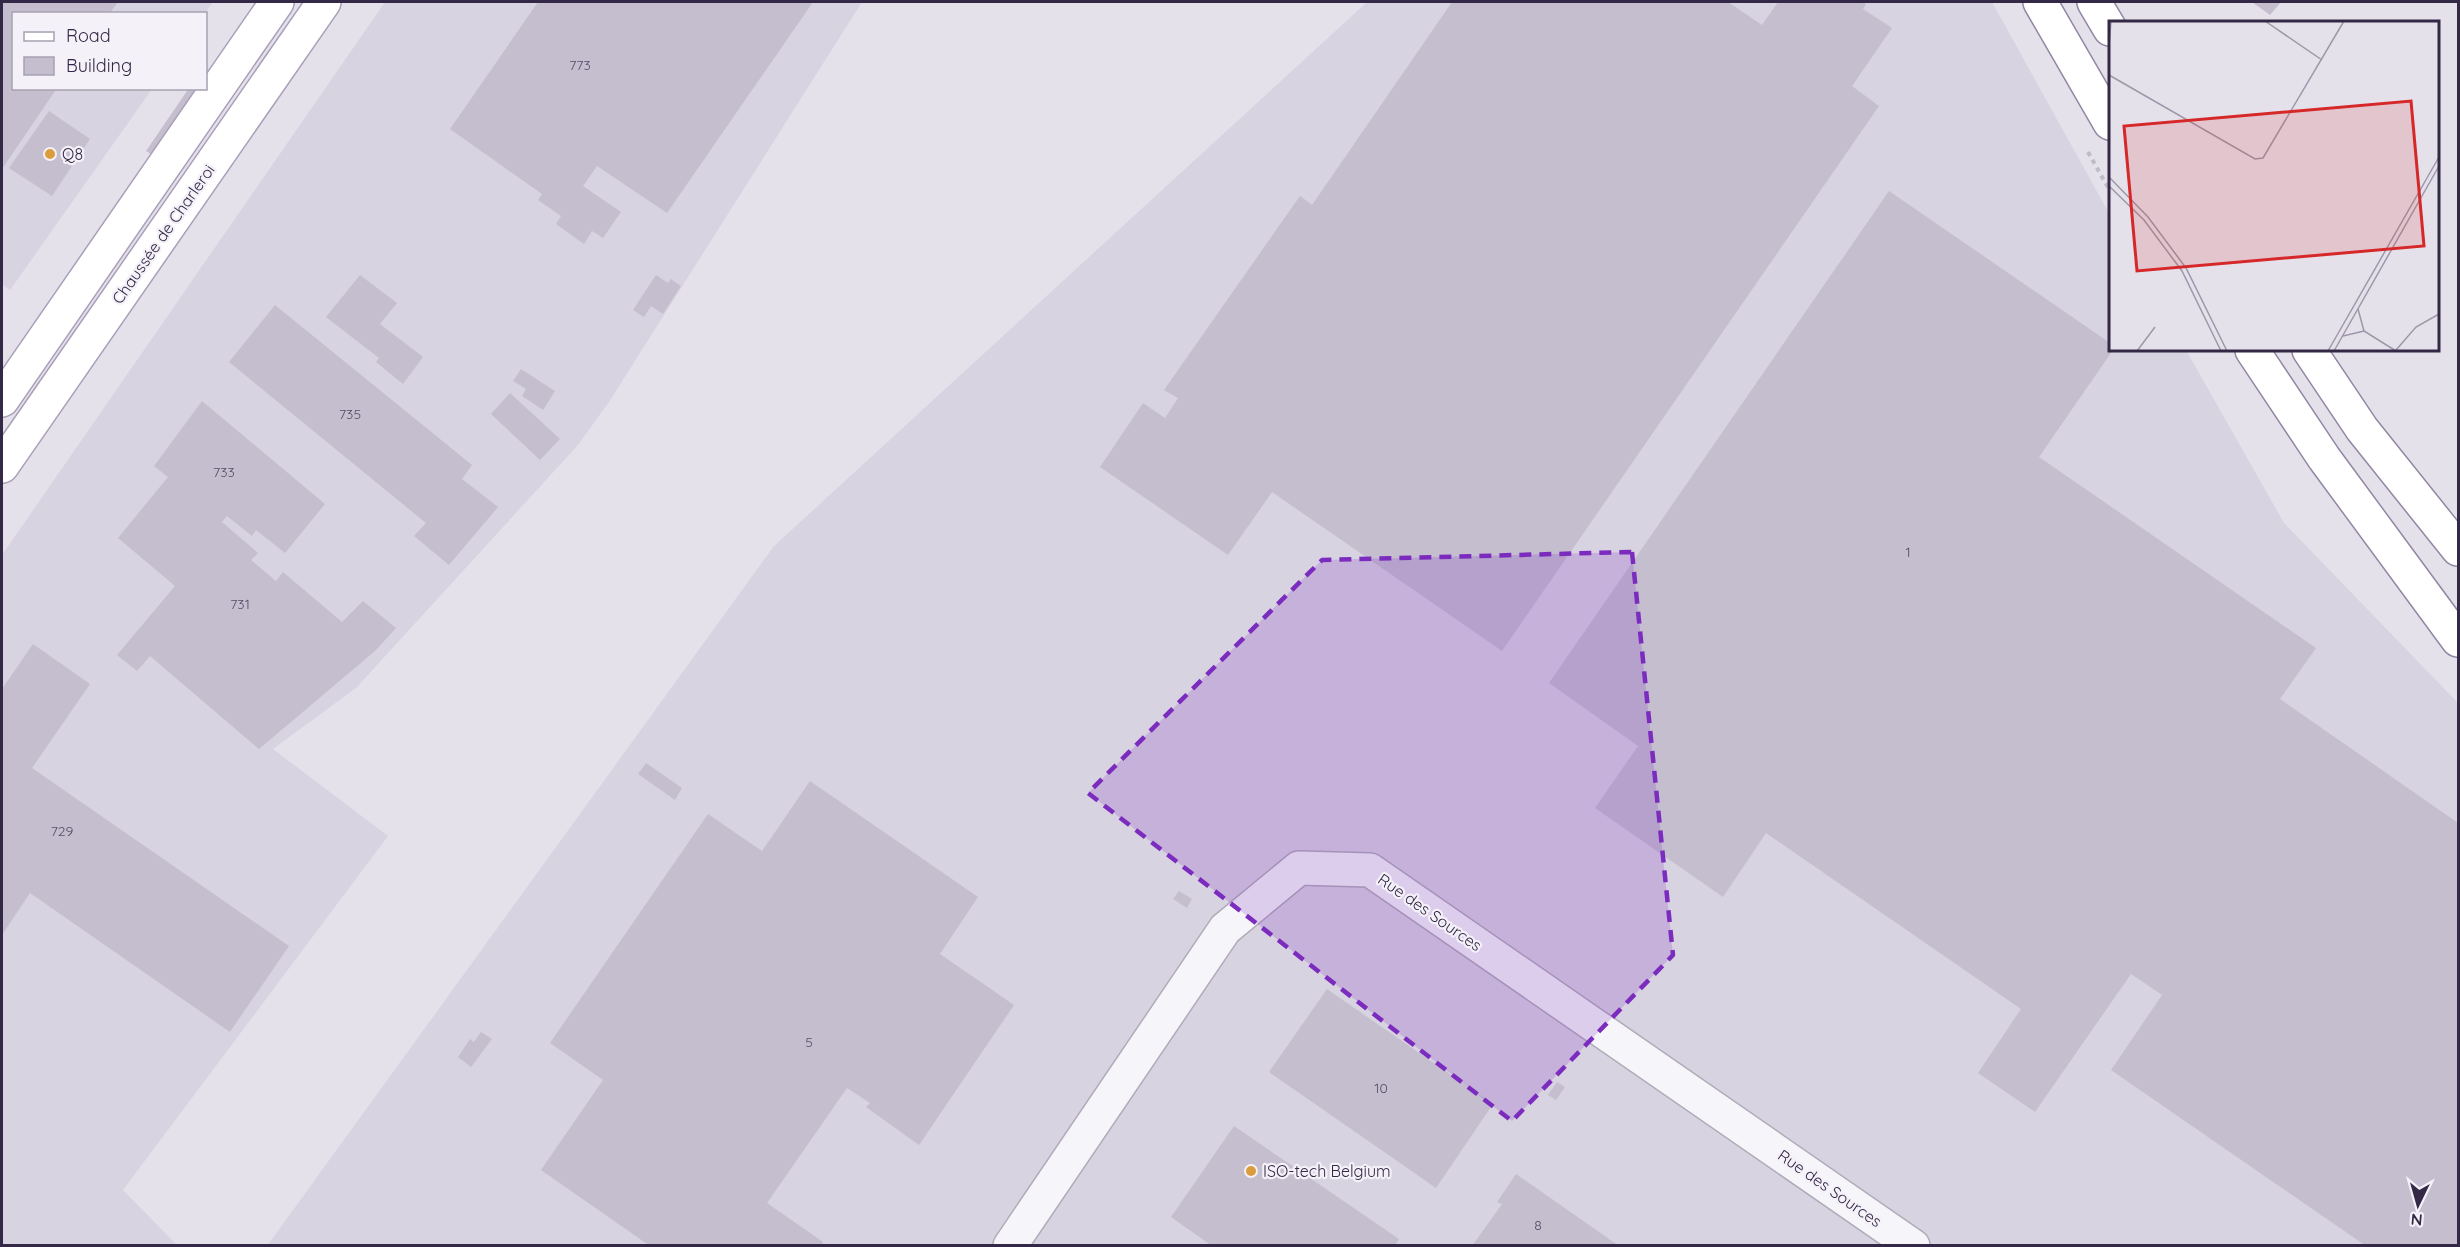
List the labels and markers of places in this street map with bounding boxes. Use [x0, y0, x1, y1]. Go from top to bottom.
place label: Q8 [62, 144, 83, 164]
marker: Q8 [43, 147, 57, 161]
place label: ISO-tech Belgium [1263, 1161, 1391, 1181]
marker: ISO-tech Belgium [1244, 1164, 1258, 1178]

